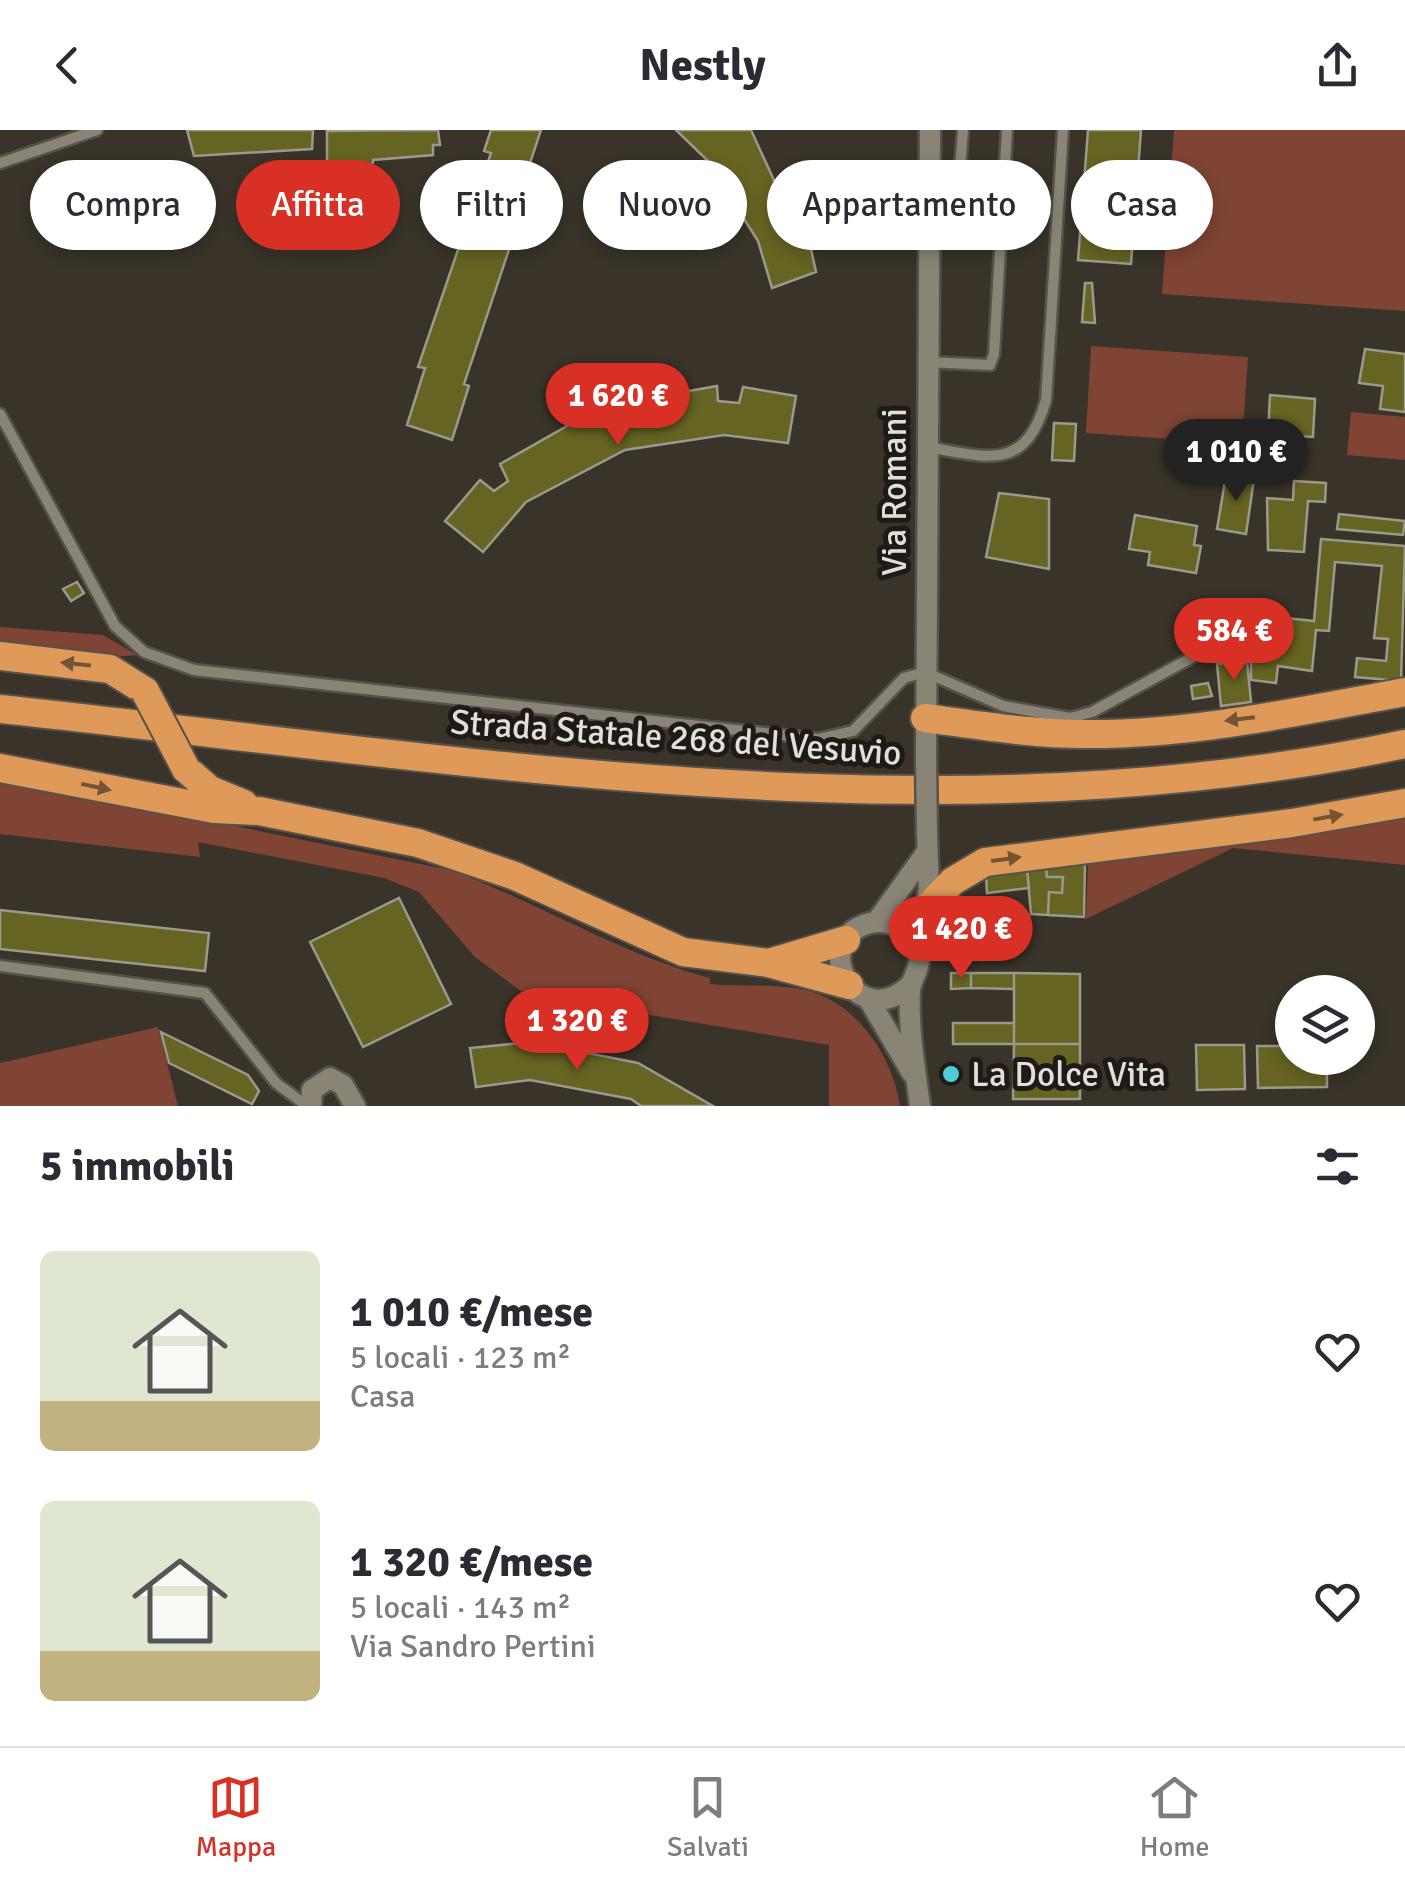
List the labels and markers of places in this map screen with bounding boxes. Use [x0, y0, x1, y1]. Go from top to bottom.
pin: 1 620 € [526, 363, 710, 448]
pin: 1 010 € [1144, 419, 1328, 504]
pin: 584 € [1164, 598, 1304, 683]
pin: 1 420 € [869, 896, 1053, 981]
pin: 1 320 € [485, 988, 669, 1073]
place label: La Dolce Vita [971, 1053, 1166, 1096]
marker: La Dolce Vita [940, 1063, 962, 1085]

